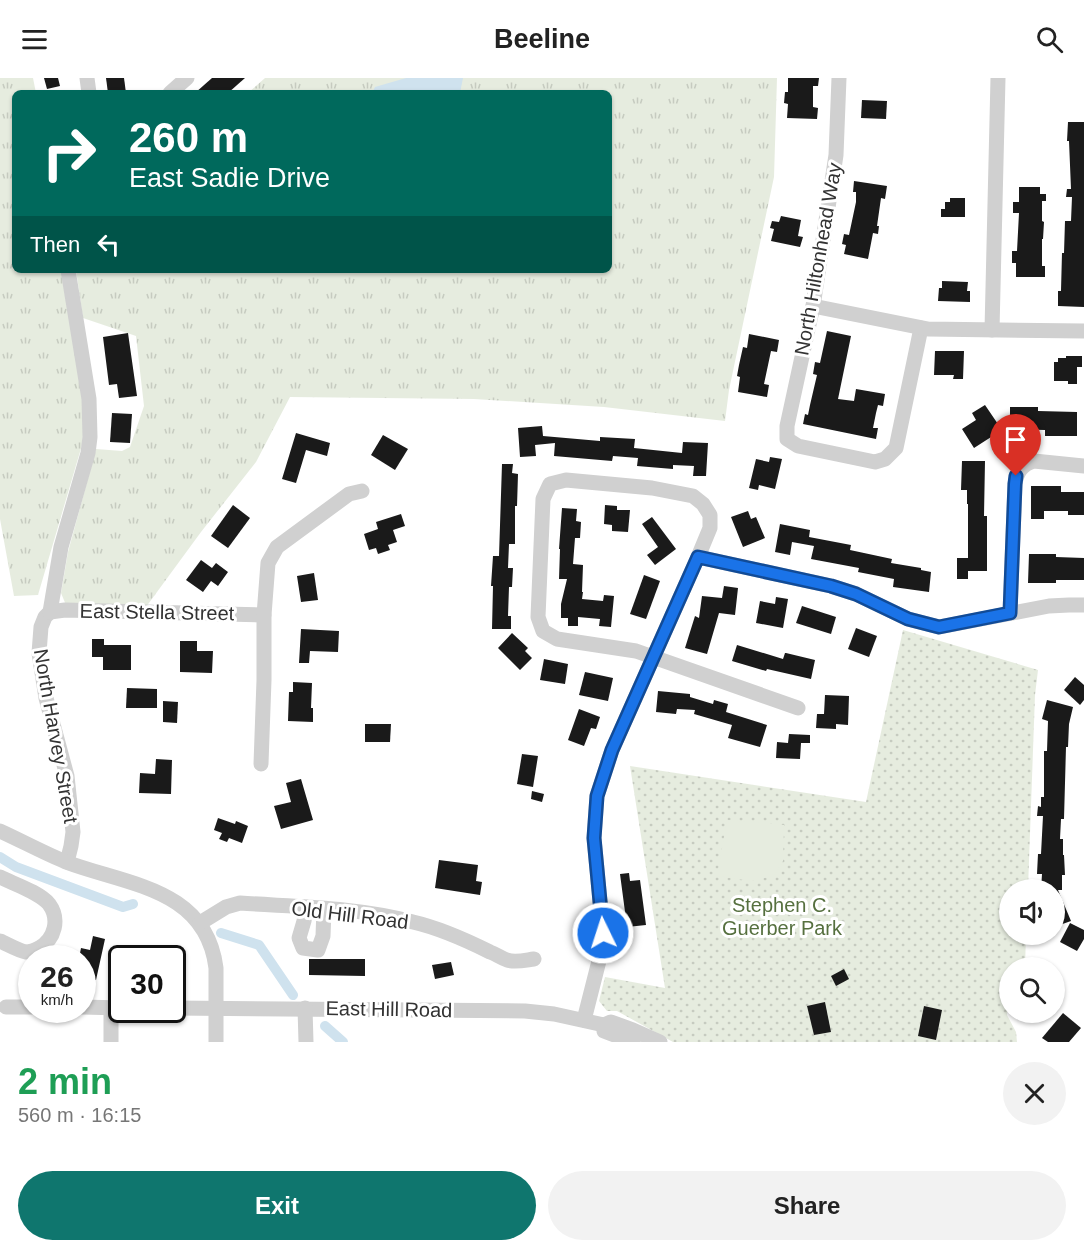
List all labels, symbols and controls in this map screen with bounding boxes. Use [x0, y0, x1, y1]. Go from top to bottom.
icon: menu [18, 23, 51, 56]
icon: search [1033, 23, 1066, 56]
text: Beeline [494, 24, 590, 54]
icon: right [30, 114, 108, 192]
text: 260 m [129, 114, 248, 161]
street label: North Hiltonhead Way [790, 161, 846, 357]
text: East Sadie Drive [129, 163, 330, 193]
icon: left [92, 228, 125, 261]
text: Then [30, 232, 80, 257]
pin [990, 414, 1041, 476]
icon: arrive [999, 423, 1032, 456]
street label: East Stella Street [80, 600, 235, 624]
street label: North Harvey Street [30, 647, 82, 825]
map controls [999, 879, 1065, 1023]
button: sound [999, 879, 1065, 945]
park label: Stephen C. Guerber Park [722, 894, 843, 939]
street label: Old Hill Road [290, 897, 410, 933]
position arrow [571, 901, 635, 965]
speed limit sign: 30 [108, 945, 186, 1023]
button: search [999, 957, 1065, 1023]
text: 26 [40, 960, 74, 993]
text: km/h [41, 991, 73, 1008]
street label: East Hill Road [325, 997, 453, 1021]
text: 2 min [18, 1061, 112, 1102]
button: close [1003, 1062, 1066, 1125]
text: 560 m · 16:15 [18, 1104, 141, 1126]
button: Exit [18, 1171, 536, 1240]
button: Share [548, 1171, 1066, 1240]

